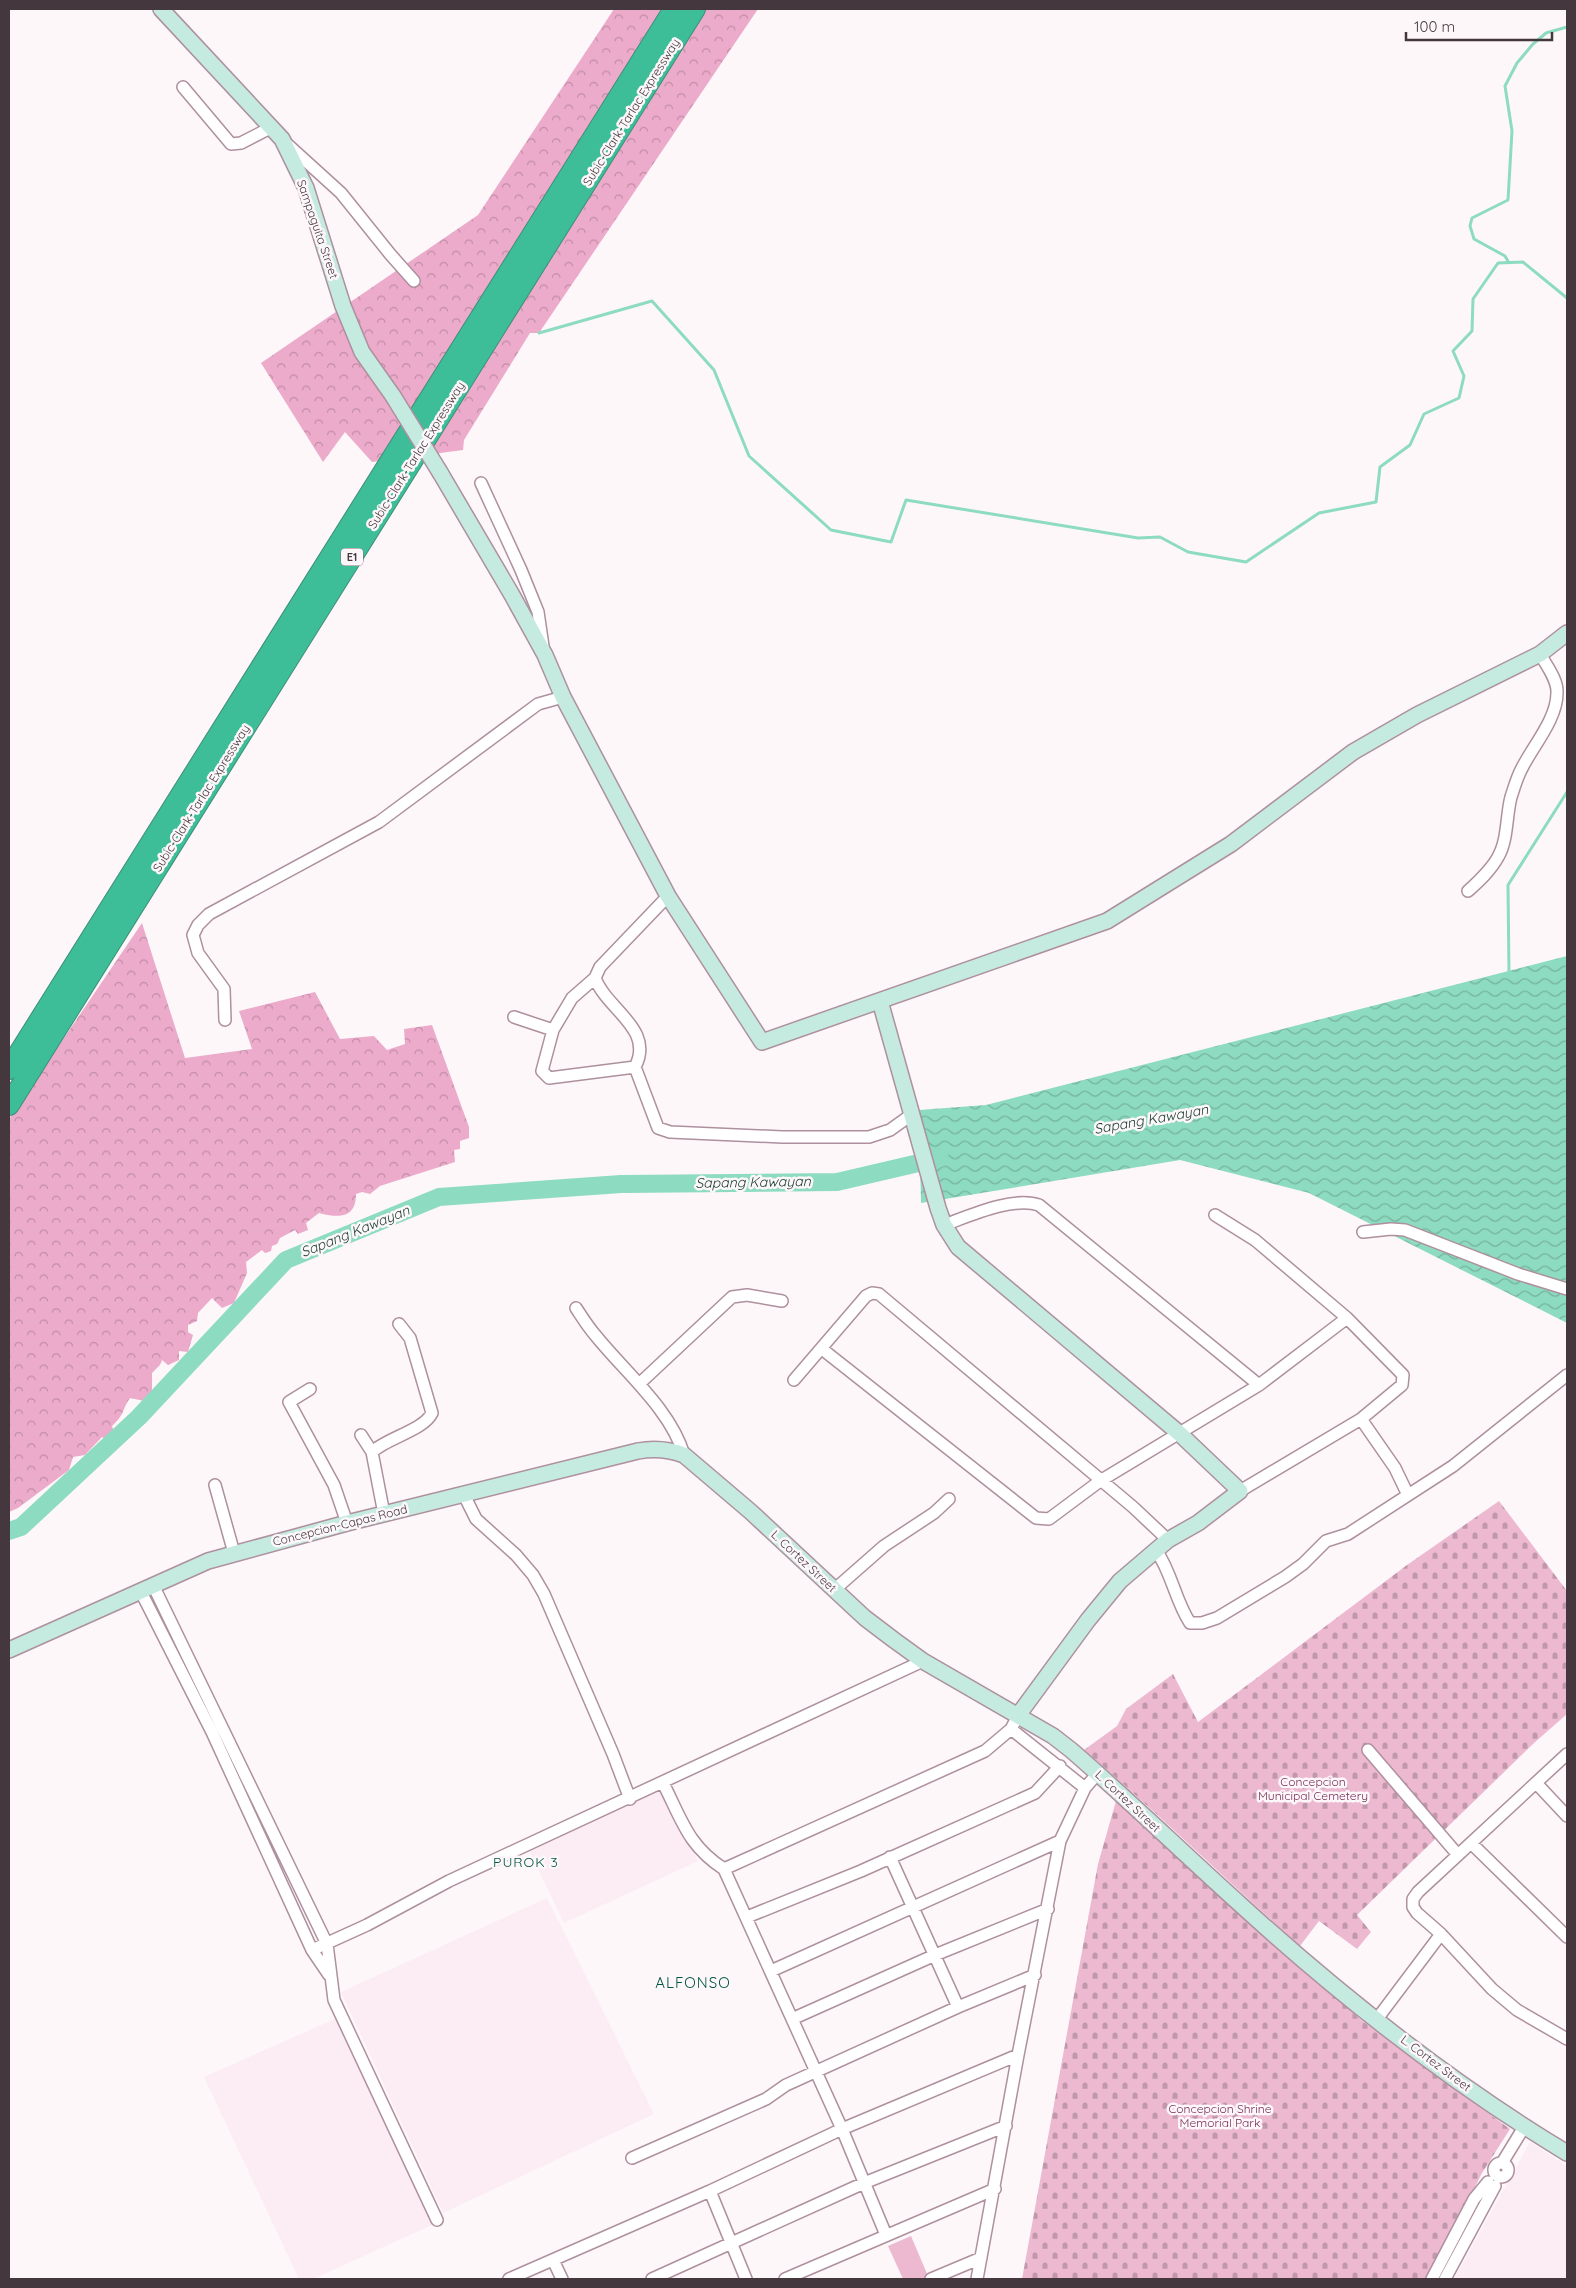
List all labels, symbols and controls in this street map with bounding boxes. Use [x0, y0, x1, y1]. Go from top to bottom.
scale bar [1406, 10, 1552, 42]
text: 100 m [1414, 17, 1455, 36]
street label: Subic-Clark-Tarlac Expressway [579, 36, 683, 188]
street label: Sampaguita Street [294, 178, 342, 280]
street label: Subic-Clark-Tarlac Expressway [364, 379, 468, 531]
road number: E1 [341, 548, 363, 566]
street label: Subic-Clark-Tarlac Expressway [149, 722, 253, 874]
water label: Sapang Kawayan [1093, 1100, 1210, 1138]
water label: Sapang Kawayan [695, 1172, 812, 1192]
water label: Sapang Kawayan [298, 1201, 413, 1261]
street label: Concepcion-Capas Road [271, 1501, 409, 1549]
street label: L. Cortez Street [768, 1527, 840, 1595]
street label: L. Cortez Street [1092, 1767, 1164, 1835]
park label: Concepcion Municipal Cemetery [1258, 1774, 1368, 1803]
district label: PUROK 3 [493, 1853, 559, 1871]
district label: ALFONSO [655, 1973, 731, 1992]
street label: L. Cortez Street [1398, 2032, 1474, 2094]
park label: Concepcion Shrine Memorial Park [1169, 2101, 1272, 2130]

